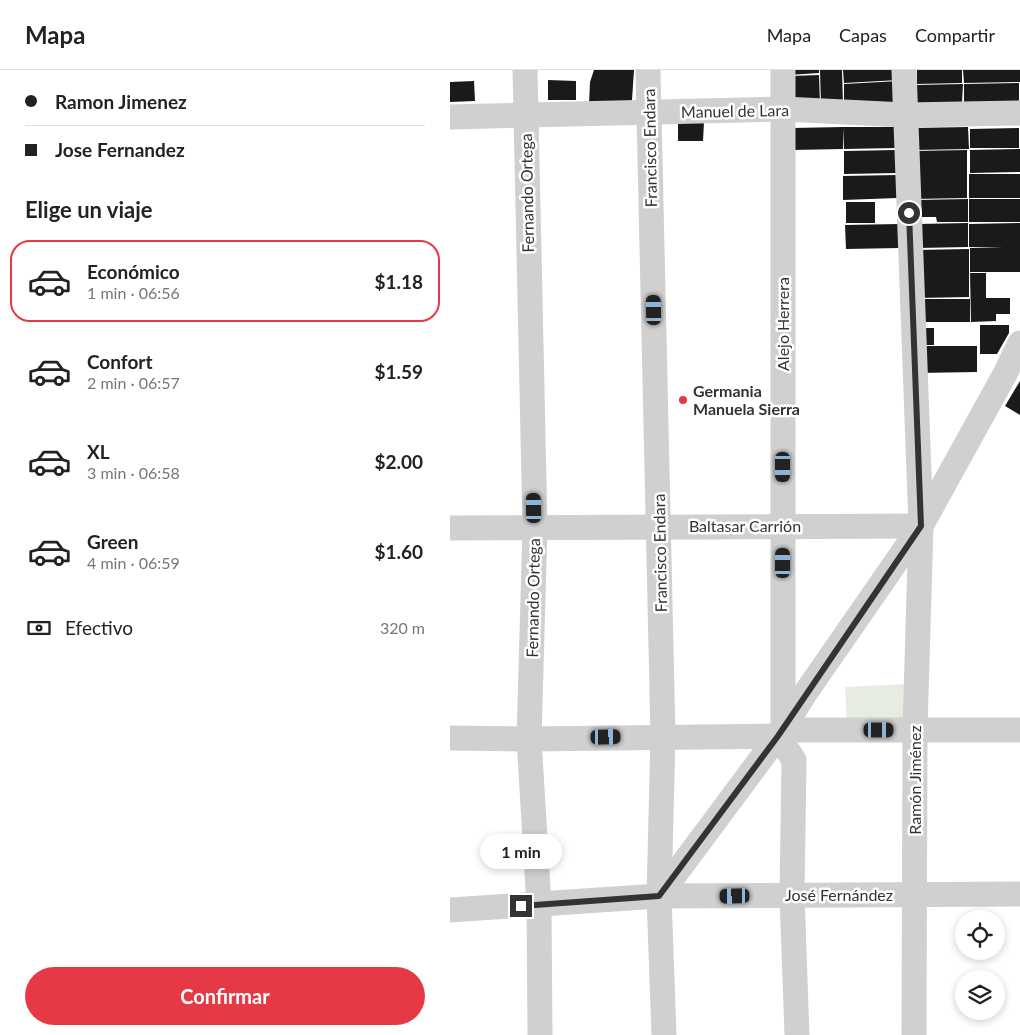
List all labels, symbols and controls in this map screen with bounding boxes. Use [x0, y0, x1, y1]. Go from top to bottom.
text: Mapa [25, 20, 85, 49]
text: Mapa [767, 24, 811, 46]
text: Capas [839, 24, 887, 46]
text: Compartir [915, 24, 995, 46]
street label: Francisco Endara [639, 89, 660, 207]
text: Ramon Jimenez [55, 90, 187, 113]
street label: Manuel de Lara [681, 100, 789, 121]
street label: Fernando Ortega [516, 133, 537, 253]
text: Jose Fernandez [55, 138, 185, 161]
text: Elige un viaje [25, 196, 153, 223]
route start [898, 202, 920, 224]
icon: car [27, 259, 72, 304]
text: Económico [87, 260, 180, 283]
text: $1.18 [374, 270, 423, 293]
street label: Alejo Herrera [773, 277, 792, 371]
text: 1 min · 06:56 [87, 283, 180, 302]
car [646, 295, 661, 325]
icon: car [27, 349, 72, 394]
text: Confort [87, 350, 152, 373]
text: $1.59 [374, 360, 423, 383]
text: 2 min · 06:57 [87, 373, 180, 392]
place label: Germania Manuela Sierra [693, 381, 800, 418]
marker: Germania Manuela Sierra [677, 394, 689, 406]
icon: car [27, 439, 72, 484]
text: XL [87, 440, 110, 463]
text: $2.00 [374, 450, 423, 473]
car [775, 452, 790, 482]
text: 3 min · 06:58 [87, 463, 180, 482]
car [526, 493, 541, 523]
street label: Francisco Endara [649, 494, 670, 612]
street label: Baltasar Carrión [689, 516, 801, 535]
icon: car [27, 529, 72, 574]
text: Green [87, 530, 138, 553]
street label: Fernando Ortega [522, 538, 543, 658]
text: $1.60 [374, 540, 423, 563]
car [775, 548, 790, 578]
text: 4 min · 06:59 [87, 553, 180, 572]
icon: cash [25, 614, 53, 642]
text: Efectivo [65, 616, 133, 639]
text: 320 m [380, 618, 425, 637]
car [864, 723, 894, 738]
street label: Ramón Jiménez [905, 725, 924, 835]
car [590, 729, 621, 745]
callout: 1 min [480, 834, 562, 868]
text: 1 min [501, 842, 541, 861]
street label: José Fernández [785, 885, 893, 904]
car [719, 888, 750, 904]
route end [510, 895, 532, 917]
map controls [955, 910, 1005, 1020]
button: locate [955, 910, 1005, 960]
button: Confirmar [25, 967, 425, 1025]
button: layers [955, 970, 1005, 1020]

